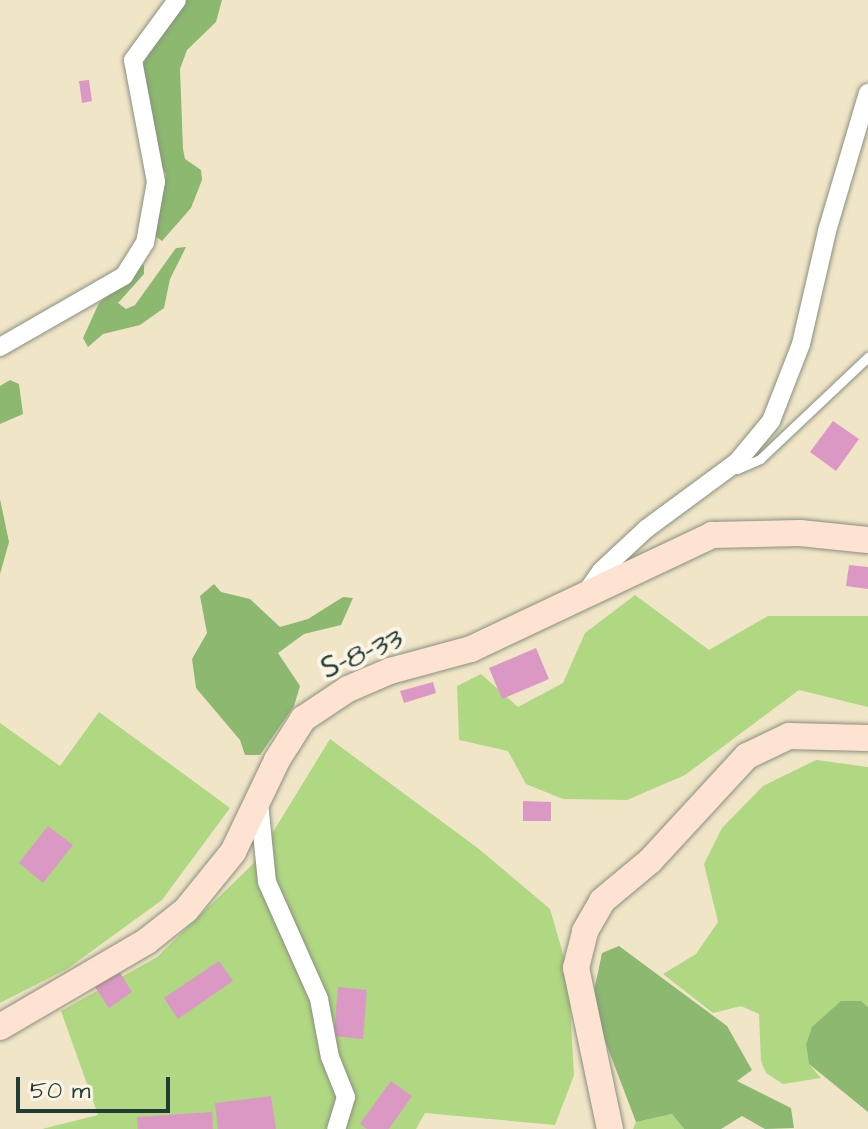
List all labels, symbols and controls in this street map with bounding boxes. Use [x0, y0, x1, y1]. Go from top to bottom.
street label: Տ-8-33 [316, 621, 408, 687]
scale bar [20, 1061, 174, 1111]
text: 50 m [30, 1074, 90, 1108]

